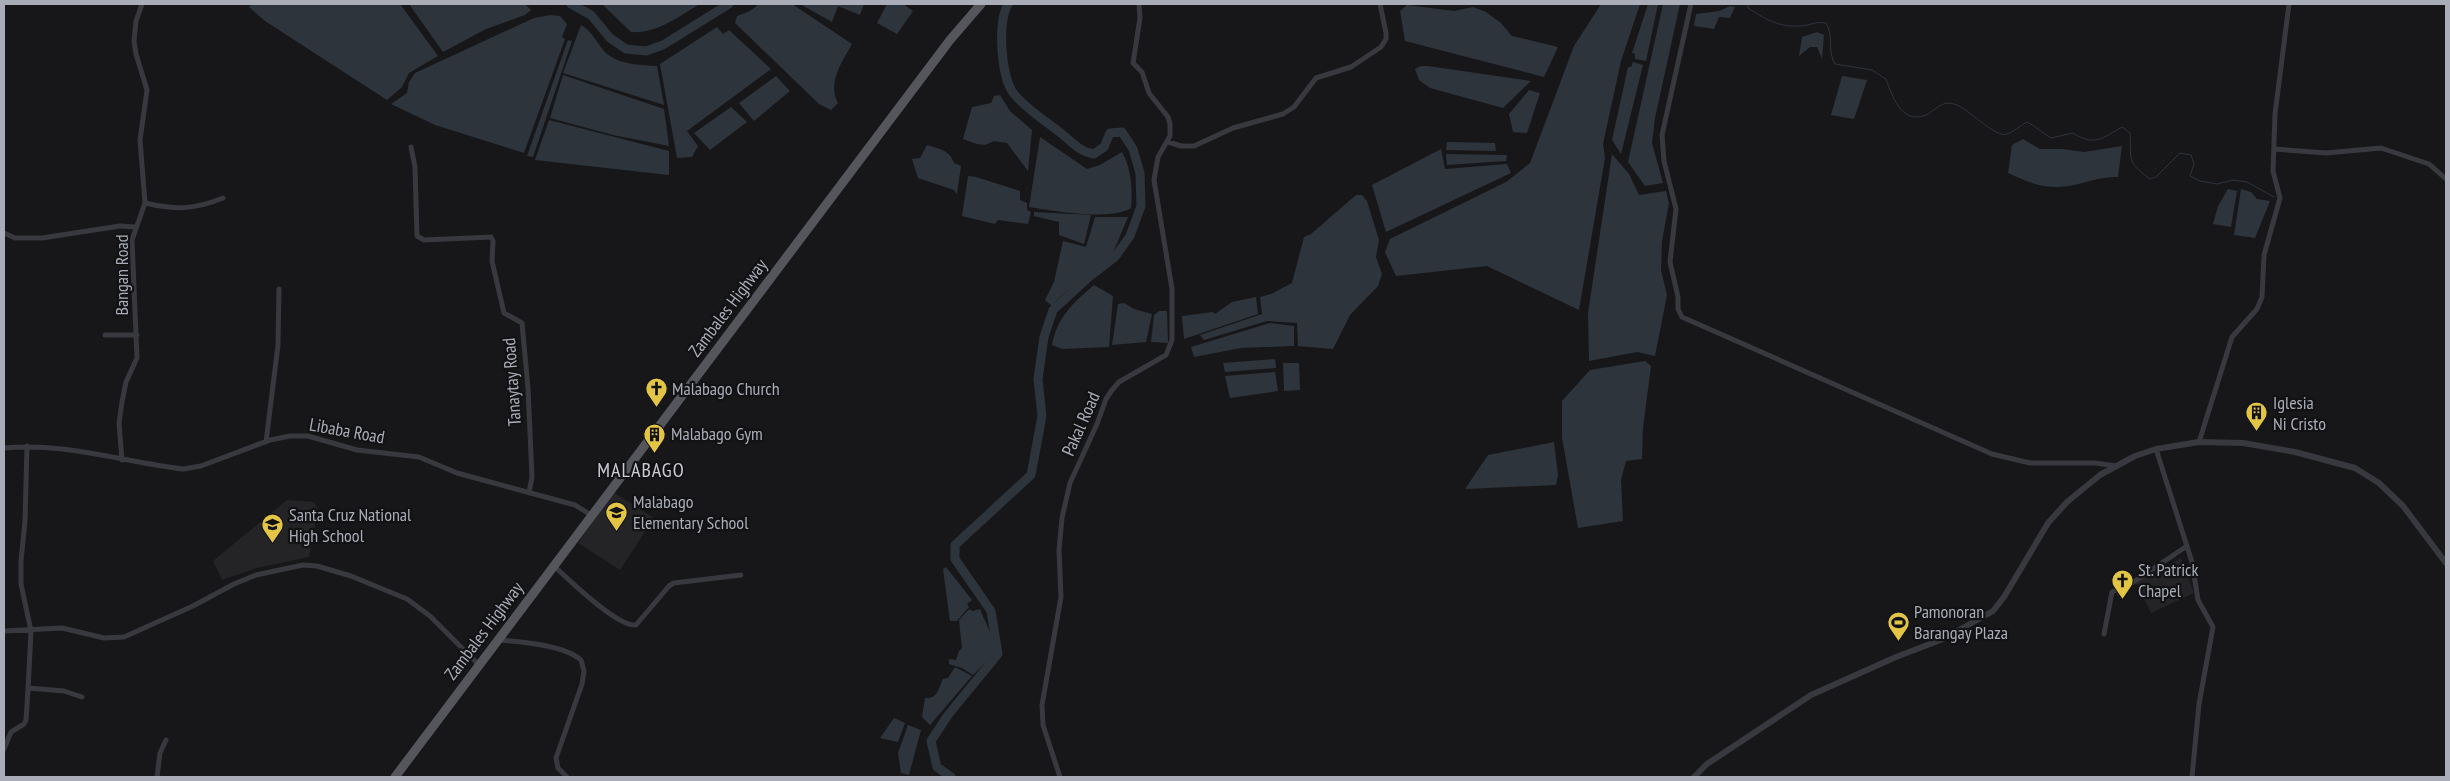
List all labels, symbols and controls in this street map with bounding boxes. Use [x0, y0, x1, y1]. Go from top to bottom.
street label: Bangan Road [110, 235, 133, 315]
street label: Zambales Highway [683, 254, 772, 361]
street label: Tanaytay Road [497, 337, 526, 427]
church icon: Malabago Church [644, 377, 668, 408]
place label: Malabago Church [672, 377, 780, 400]
street label: Pakal Road [1056, 388, 1105, 459]
place label: Iglesia Ni Cristo [2273, 391, 2326, 435]
building icon: Iglesia Ni Cristo [2245, 401, 2269, 432]
street label: Libaba Road [308, 413, 386, 448]
building icon: Malabago Gym [643, 422, 667, 453]
place label: Malabago Gym [671, 422, 763, 445]
district label: MALABAGO [597, 457, 685, 483]
place label: Malabago Elementary School [633, 490, 749, 534]
school or university icon: Malabago Elementary School [605, 500, 629, 531]
place label: Santa Cruz National High School [289, 503, 412, 547]
school or university icon: Santa Cruz National High School [261, 513, 285, 544]
place label: St. Patrick Chapel [2138, 558, 2199, 602]
church icon: St. Patrick Chapel [2110, 568, 2134, 599]
street label: Zambales Highway [439, 577, 528, 684]
place label: Pamonoran Barangay Plaza [1914, 600, 2008, 644]
sports icon: Pamonoran Barangay Plaza [1886, 610, 1910, 641]

